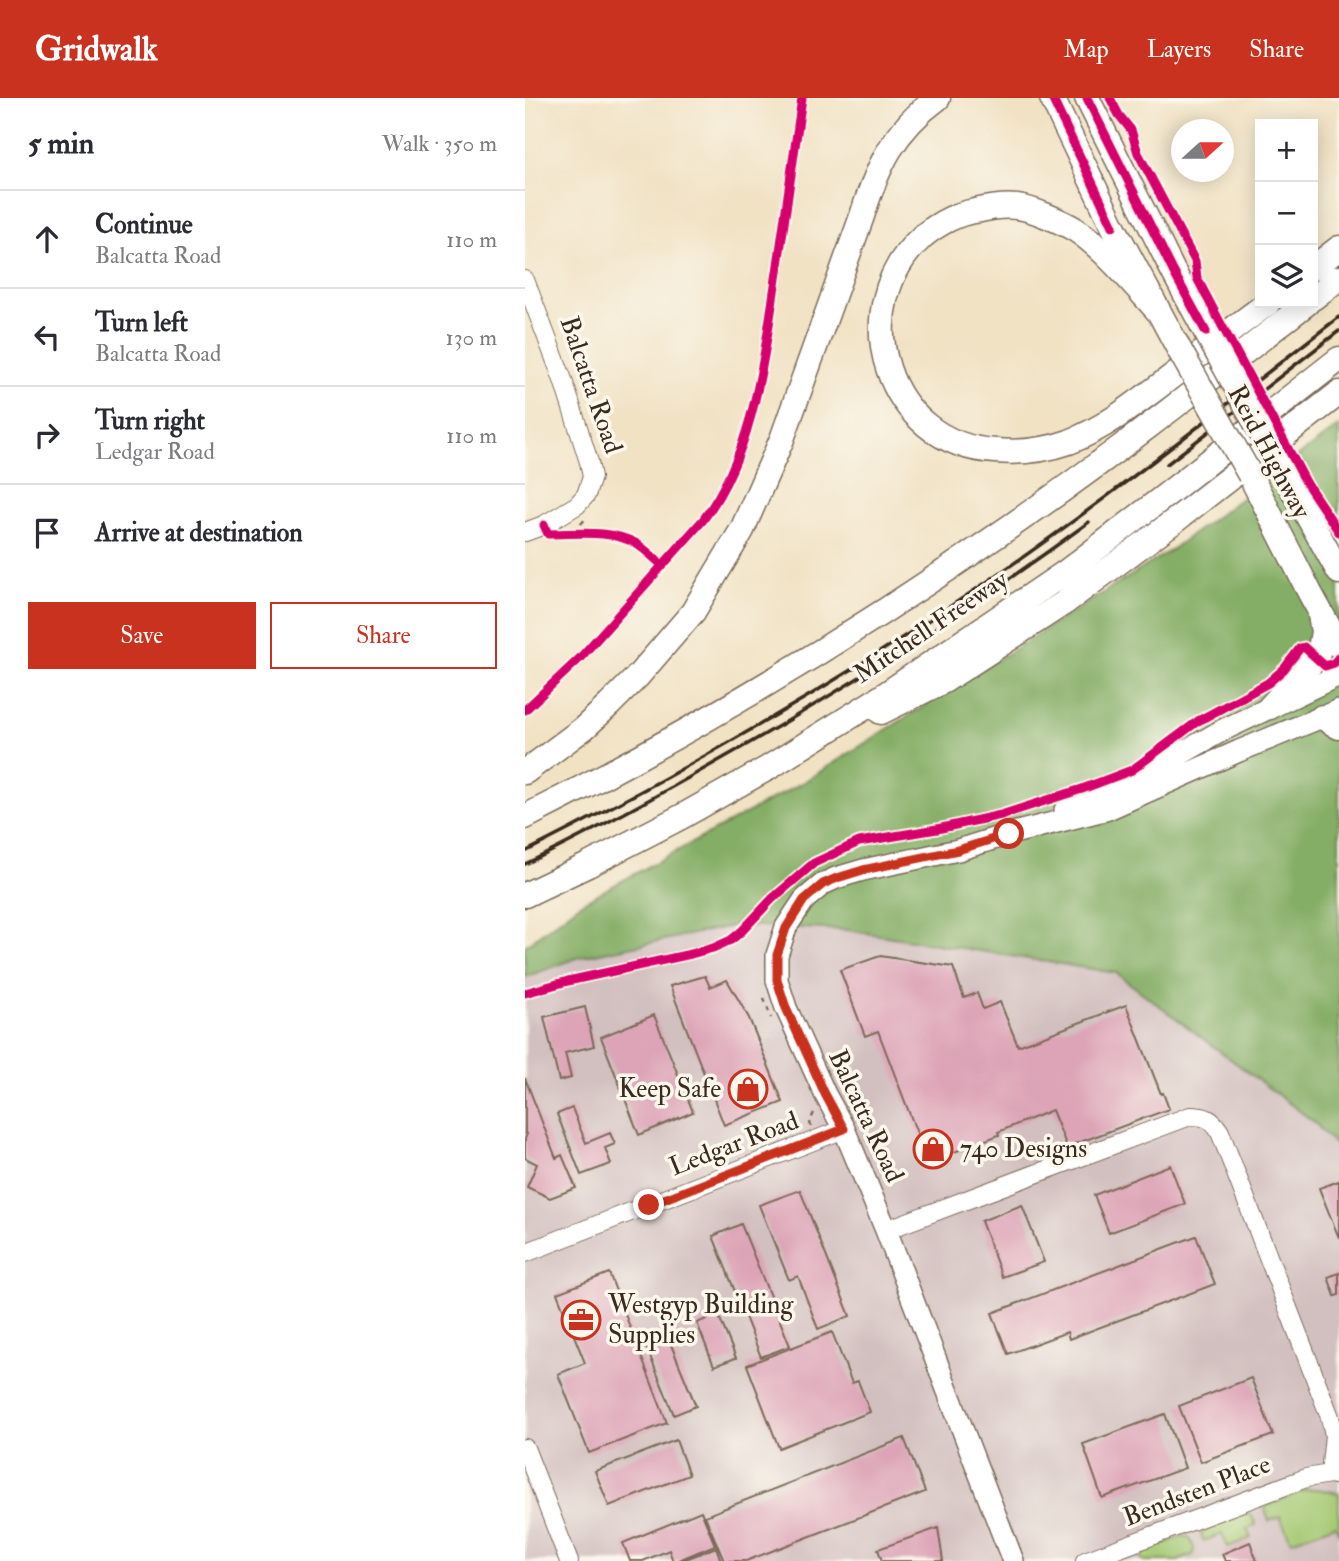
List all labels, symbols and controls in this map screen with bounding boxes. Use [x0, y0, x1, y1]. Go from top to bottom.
text: Gridwalk [35, 29, 158, 70]
text: Map [1064, 34, 1109, 65]
text: Layers [1147, 34, 1211, 65]
text: Share [1249, 34, 1304, 65]
north arrow [1171, 119, 1234, 182]
map controls [1255, 119, 1318, 308]
button: + [1255, 119, 1318, 182]
text: 5 min [28, 125, 94, 162]
text: Walk · 350 m [382, 129, 497, 158]
button: − [1255, 182, 1318, 245]
text: Continue [95, 209, 193, 241]
icon: ahead [28, 220, 66, 258]
text: 110 m [446, 225, 497, 254]
text: Balcatta Road [95, 241, 221, 270]
button: layers [1255, 245, 1318, 308]
text: Turn left [95, 307, 188, 339]
street label: Balcatta Road [553, 312, 629, 458]
icon: left [28, 318, 66, 356]
text: 130 m [445, 323, 497, 352]
text: Balcatta Road [95, 339, 221, 368]
street label: Reid Highway [1220, 380, 1318, 525]
text: Turn right [95, 405, 205, 437]
icon: right [28, 416, 66, 454]
text: 110 m [446, 421, 497, 450]
text: Ledgar Road [95, 437, 215, 466]
icon: arrive [28, 514, 66, 552]
text: Arrive at destination [95, 517, 303, 549]
street label: Mitchell Freeway [848, 563, 1015, 690]
button: Save [28, 602, 256, 669]
button: Share [270, 602, 497, 669]
route start [993, 818, 1024, 849]
street label: Balcatta Road [821, 1045, 911, 1188]
shop icon: Keep Safe [727, 1068, 769, 1110]
place label: Keep Safe [619, 1073, 721, 1106]
street label: Ledgar Road [665, 1105, 803, 1183]
shop icon: 740 Designs [912, 1128, 954, 1170]
place label: 740 Designs [960, 1133, 1087, 1165]
route end [633, 1189, 664, 1220]
place label: Westgyp Building Supplies [607, 1289, 795, 1352]
office icon: Westgyp Building Supplies [560, 1299, 602, 1341]
street label: Bendsten Place [1119, 1448, 1275, 1534]

